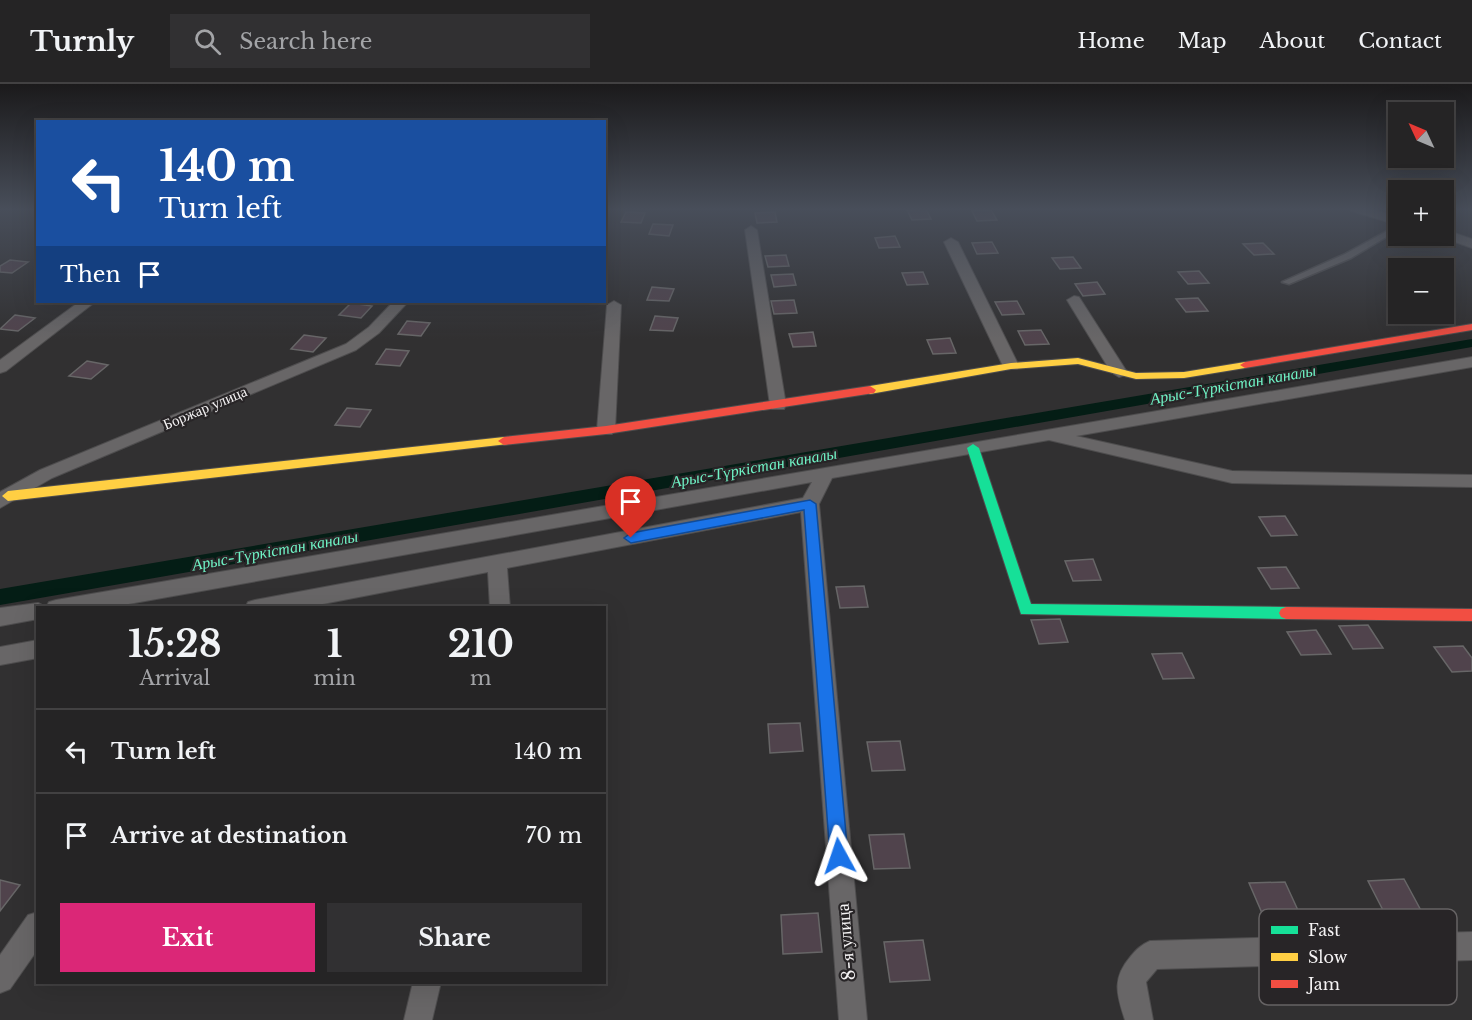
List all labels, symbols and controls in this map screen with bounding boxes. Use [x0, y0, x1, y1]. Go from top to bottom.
search box [170, 14, 590, 68]
text: Turnly [30, 24, 134, 59]
icon: search [191, 25, 224, 58]
text: Search here [239, 28, 372, 55]
text: Home [1078, 28, 1145, 54]
text: Map [1178, 28, 1226, 54]
text: About [1259, 28, 1325, 54]
text: Contact [1358, 28, 1442, 54]
north arrow [1388, 102, 1454, 168]
map controls [1388, 102, 1454, 324]
text: 140 m [159, 140, 295, 192]
icon: left [60, 144, 138, 222]
button: + [1388, 180, 1454, 246]
text: Turn left [159, 192, 282, 225]
icon: arrive [133, 258, 166, 291]
button: − [1388, 258, 1454, 324]
text: Then [60, 261, 121, 288]
water label: Арыс-Түркістан каналы [1148, 360, 1318, 409]
street label: Боржар улица [160, 381, 250, 434]
water label: Арыс-Түркістан каналы [669, 443, 839, 492]
pin [605, 476, 656, 538]
icon: arrive [614, 485, 647, 518]
water label: Арыс-Түркістан каналы [190, 526, 360, 575]
text: 15:28 [128, 622, 222, 667]
text: 1 [327, 622, 342, 667]
text: 210 [448, 622, 514, 667]
text: Arrival [139, 666, 210, 690]
text: min [314, 666, 356, 690]
text: m [470, 666, 492, 690]
icon: left [60, 735, 93, 768]
text: Turn left [111, 738, 216, 765]
text: 140 m [514, 738, 582, 765]
icon: arrive [60, 819, 93, 852]
text: Arrive at destination [111, 822, 348, 849]
text: 70 m [525, 822, 582, 849]
position arrow [807, 824, 871, 888]
button: Exit [60, 903, 315, 972]
button: Share [327, 903, 582, 972]
street label: 8-я улица [832, 903, 860, 981]
legend [1259, 909, 1457, 1005]
text: Fast [1308, 920, 1340, 940]
text: Slow [1308, 947, 1348, 967]
text: Jam [1306, 974, 1340, 994]

